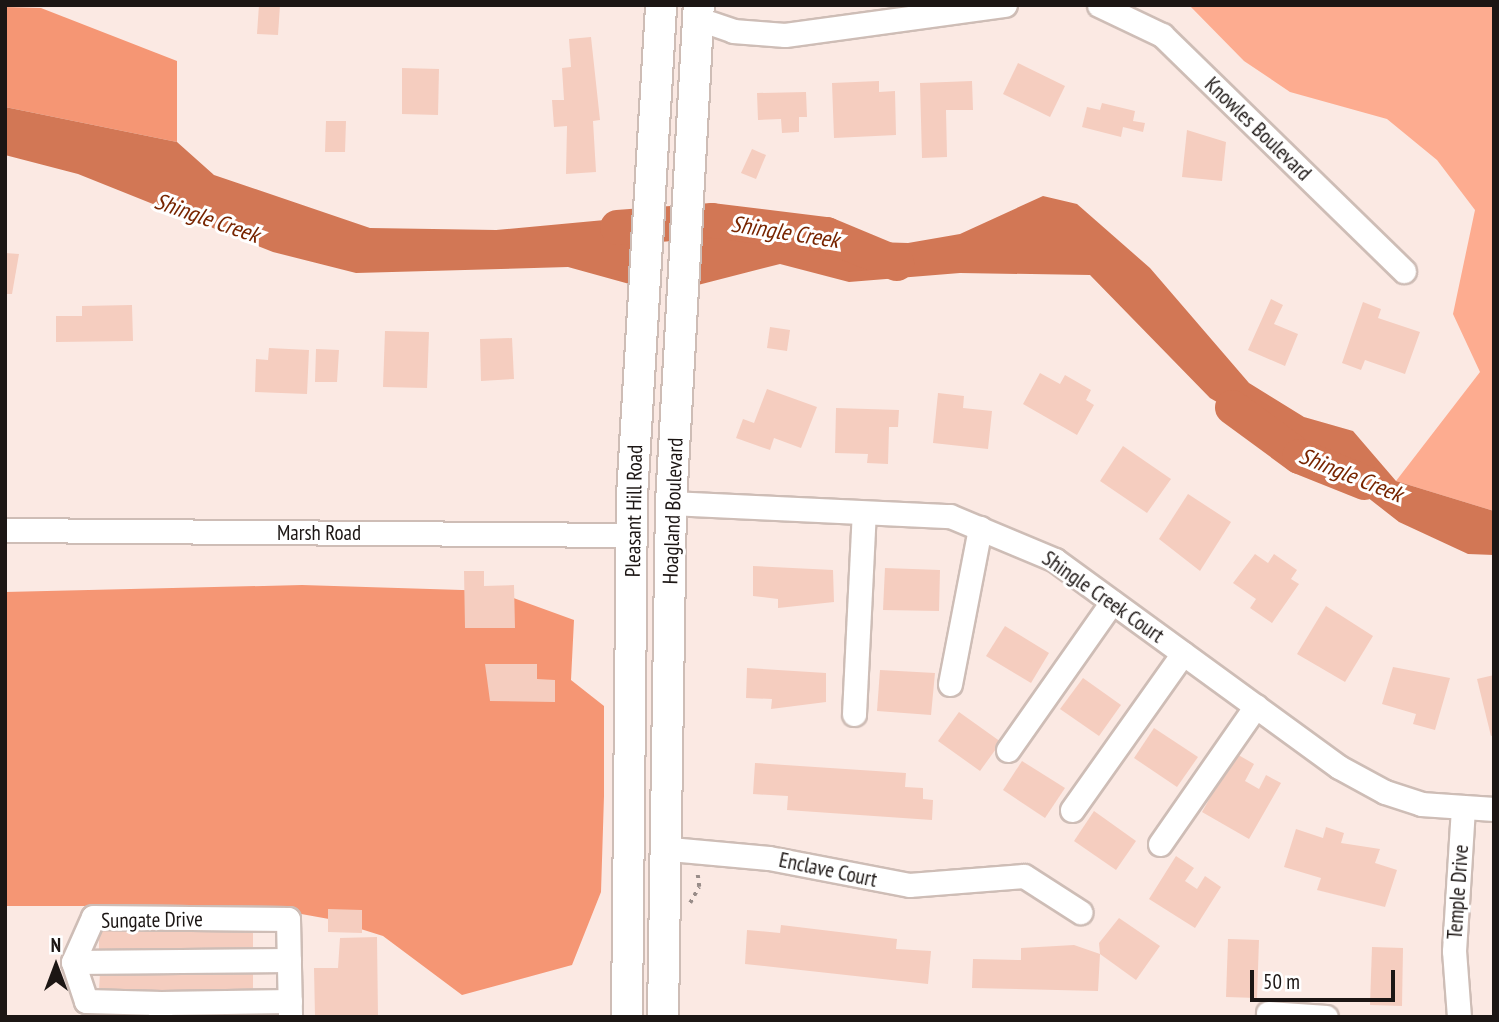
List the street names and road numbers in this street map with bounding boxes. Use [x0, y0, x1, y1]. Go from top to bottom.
street label: Knowles Boulevard [1200, 72, 1316, 186]
street label: Hoagland Boulevard [658, 437, 688, 585]
street label: Pleasant Hill Road [620, 445, 648, 577]
street label: Marsh Road [277, 520, 361, 546]
street label: Shingle Creek Court [1037, 546, 1169, 648]
street label: Temple Drive [1442, 844, 1474, 940]
street label: Enclave Court [777, 847, 879, 893]
street label: Sungate Drive [101, 907, 203, 933]

